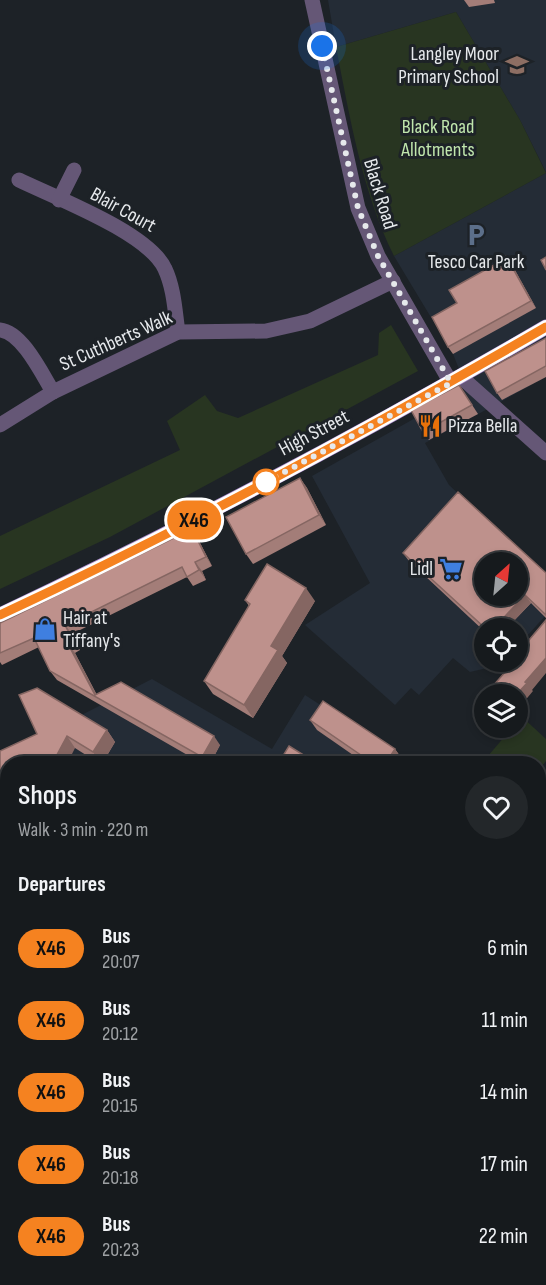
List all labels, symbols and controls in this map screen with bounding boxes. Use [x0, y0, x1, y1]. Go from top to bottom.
your location [307, 31, 337, 61]
place label: Langley Moor Primary School [398, 42, 499, 89]
school or university icon: Langley Moor Primary School [504, 52, 530, 78]
park label: Black Road Allotments [400, 115, 475, 162]
street label: Black Road [358, 156, 402, 232]
street label: Blair Court [86, 182, 160, 238]
parking icon: Tesco Car Park [463, 222, 489, 248]
place label: Tesco Car Park [428, 250, 525, 274]
street label: St Cuthberts Walk [56, 305, 176, 377]
street label: High Street [275, 405, 353, 461]
restaurant icon: Pizza Bella [417, 413, 443, 439]
place label: Pizza Bella [448, 414, 517, 438]
unlabelled marker [253, 469, 279, 495]
line badge: X46 [160, 500, 228, 540]
text: X46 [179, 508, 209, 533]
north arrow [474, 552, 528, 606]
map controls [474, 552, 528, 738]
supermarket icon: Lidl [438, 556, 464, 582]
place label: Lidl [410, 557, 433, 581]
place label: Hair at Tiffany's [63, 606, 120, 653]
shop icon: Hair at Tiffany's [32, 616, 58, 642]
button: locate [474, 618, 528, 672]
button: layers [474, 684, 528, 738]
button: heart [465, 776, 528, 839]
text: Shops [18, 779, 77, 812]
text: Walk · 3 min · 220 m [18, 818, 148, 842]
text: Departures [18, 871, 106, 898]
text: Bus [102, 923, 131, 950]
text: 6 min [487, 935, 528, 962]
text: X46 [36, 936, 66, 961]
text: 20:07 [102, 950, 140, 974]
text: Bus [102, 995, 131, 1022]
text: 11 min [481, 1007, 528, 1034]
text: X46 [36, 1008, 66, 1033]
text: 20:12 [102, 1022, 138, 1046]
text: Bus [102, 1067, 131, 1094]
text: 14 min [480, 1079, 528, 1106]
text: X46 [36, 1080, 66, 1105]
text: 20:15 [102, 1094, 138, 1118]
text: Bus [102, 1139, 131, 1166]
text: 17 min [480, 1151, 528, 1178]
text: X46 [36, 1152, 66, 1177]
text: 20:18 [102, 1166, 138, 1190]
text: Bus [102, 1211, 131, 1238]
text: 22 min [479, 1223, 528, 1250]
text: X46 [36, 1224, 66, 1249]
text: 20:23 [102, 1238, 139, 1262]

